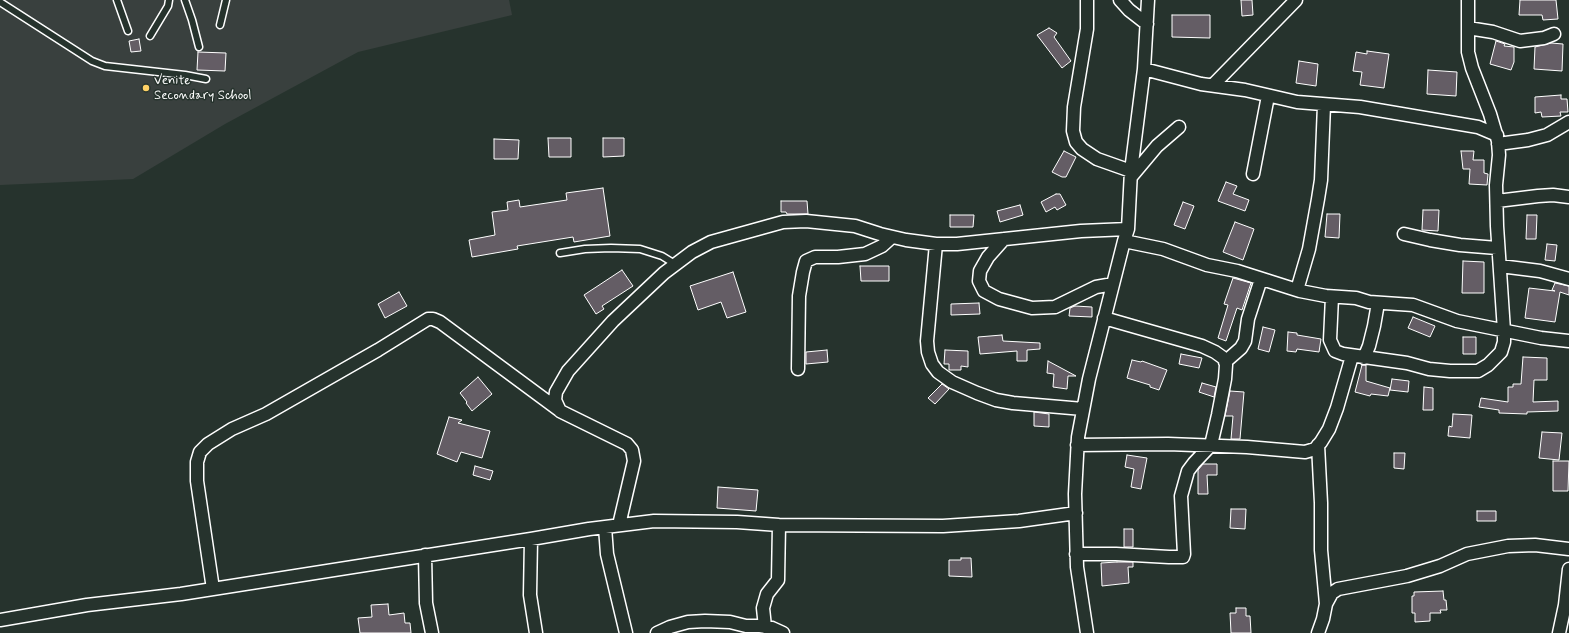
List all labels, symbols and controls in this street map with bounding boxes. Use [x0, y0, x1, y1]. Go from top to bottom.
place label: Venite Secondary School [154, 73, 251, 104]
marker: Venite Secondary School [141, 83, 151, 93]

